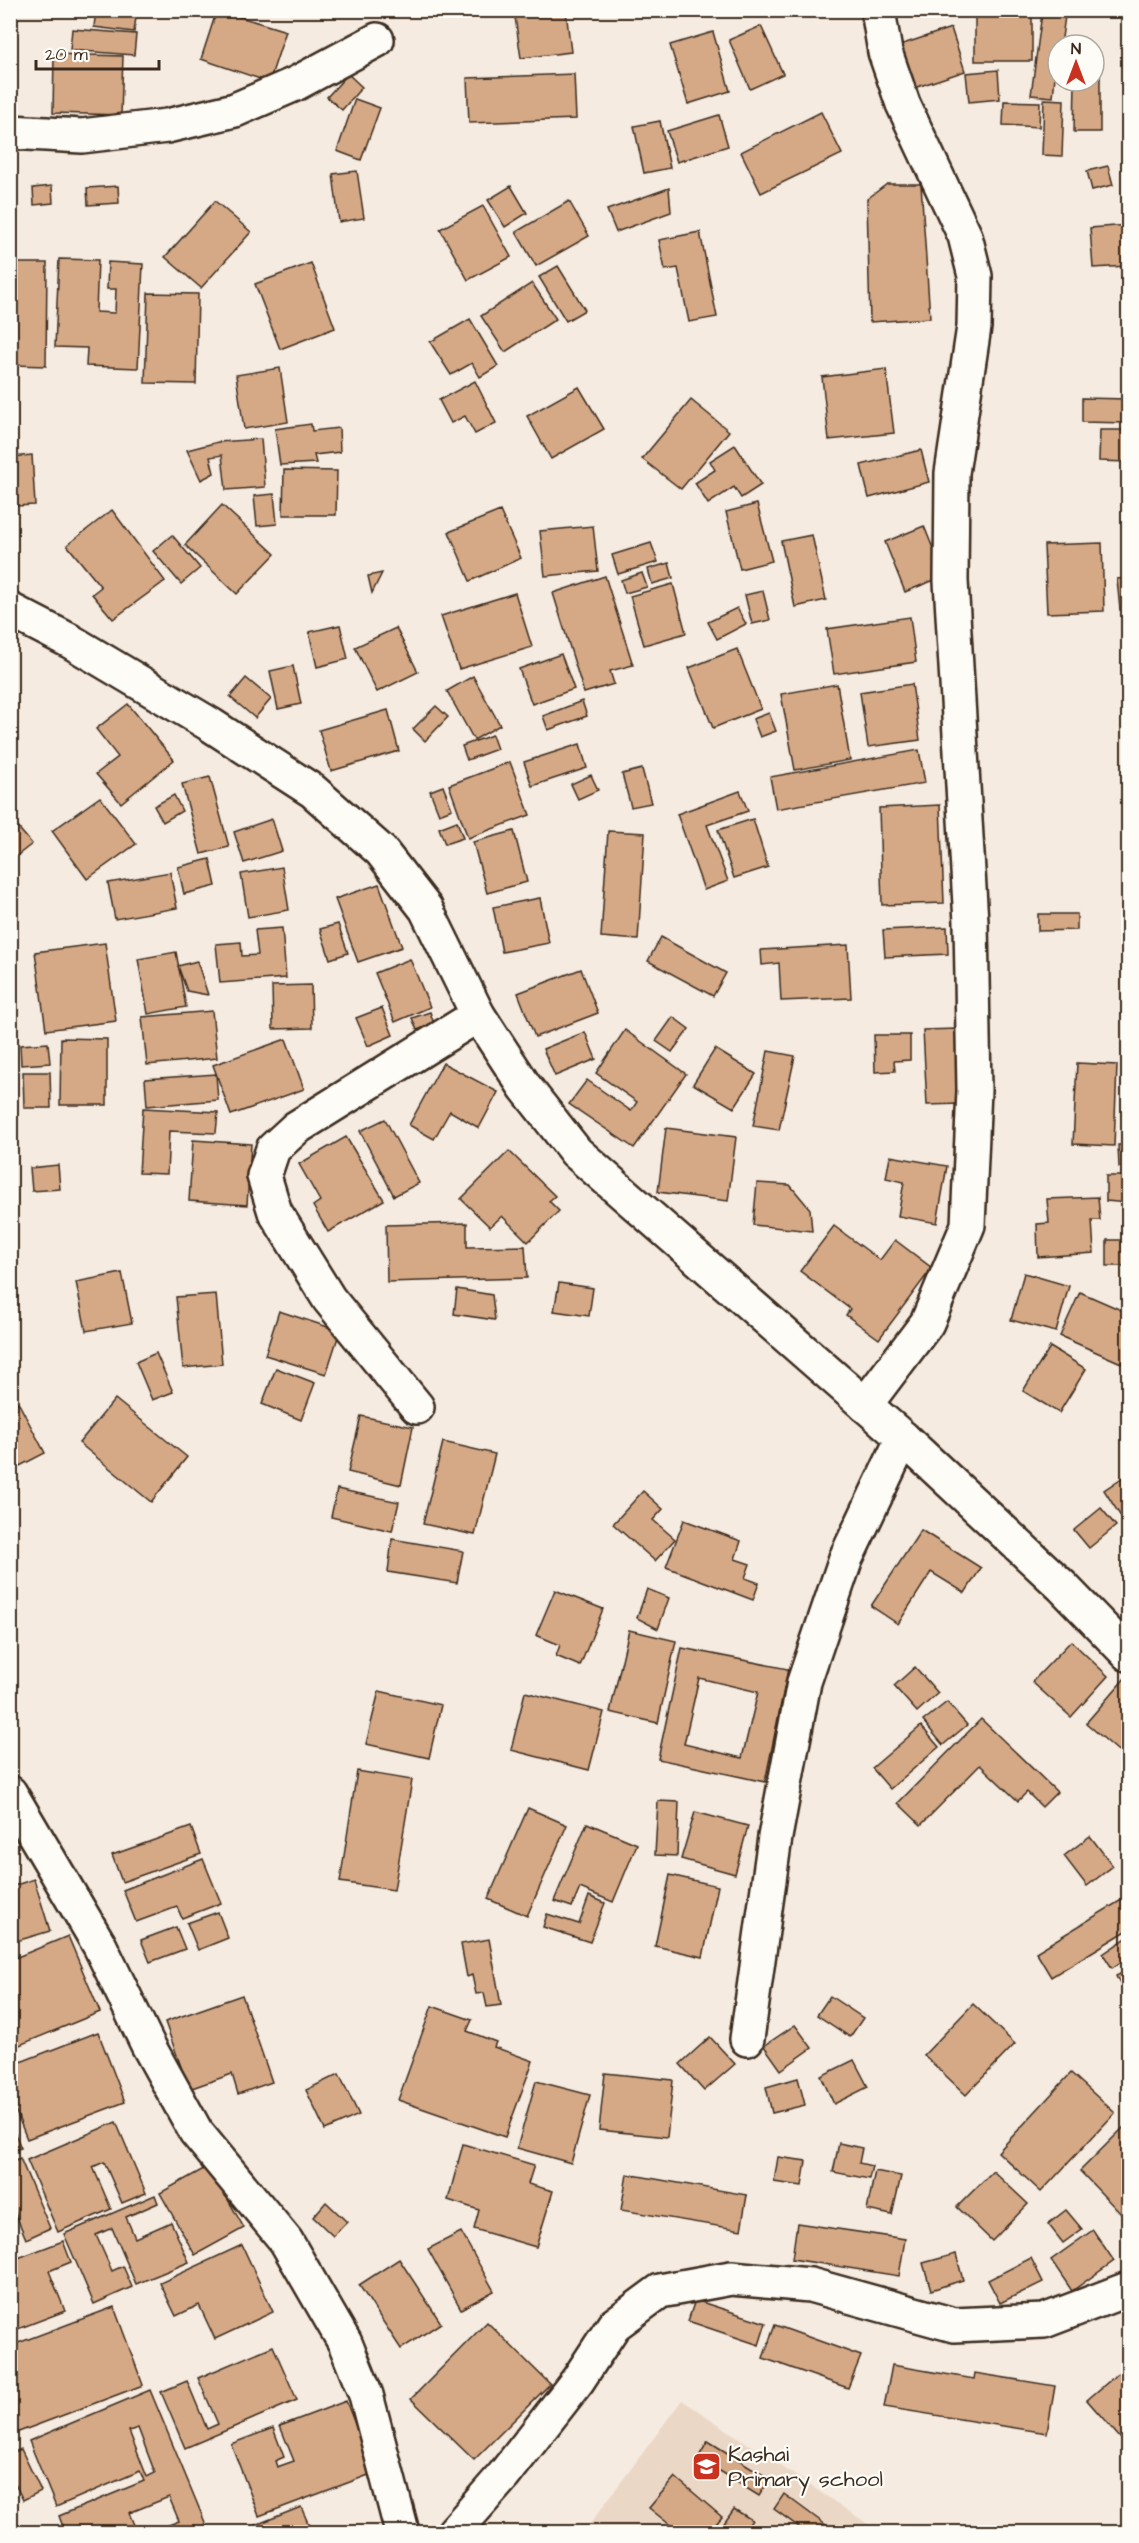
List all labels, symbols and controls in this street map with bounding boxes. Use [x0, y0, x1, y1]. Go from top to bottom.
scale bar [36, 33, 159, 71]
north arrow [1046, 33, 1106, 93]
text: N [1071, 38, 1081, 60]
text: 20 m [45, 42, 88, 67]
place label: Kashai Primary school [728, 2439, 883, 2496]
school or university icon: Kashai Primary school [691, 2450, 723, 2482]

